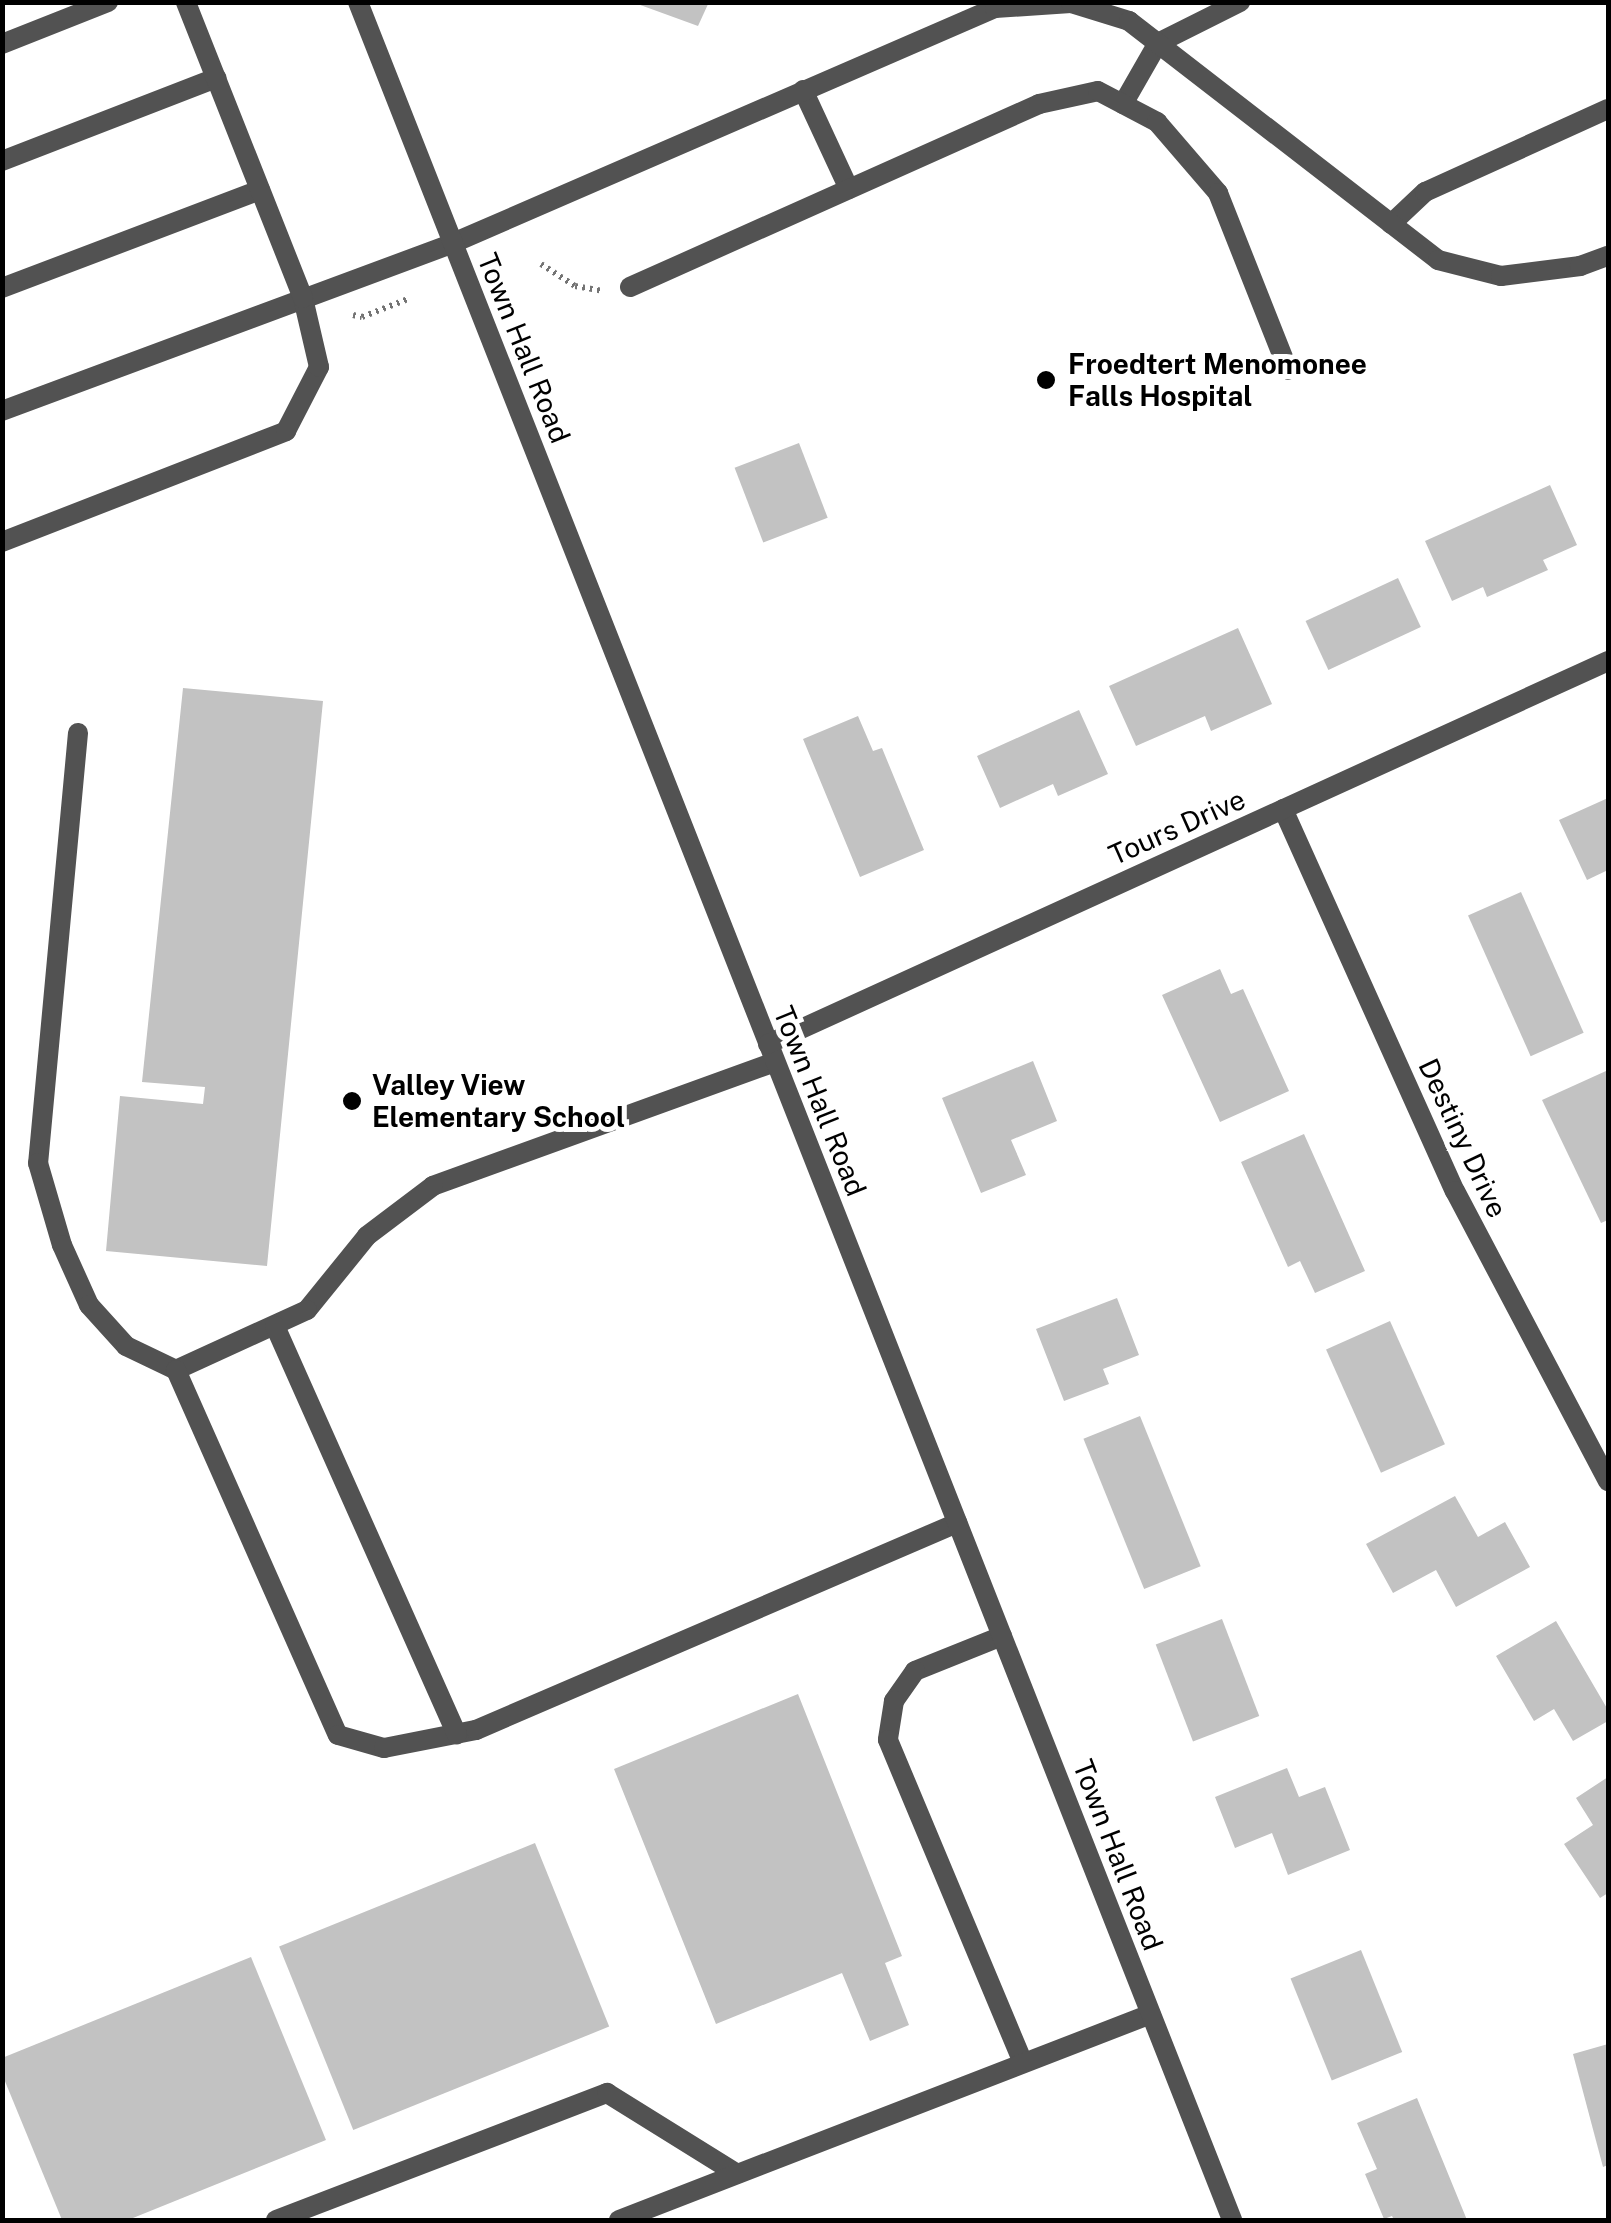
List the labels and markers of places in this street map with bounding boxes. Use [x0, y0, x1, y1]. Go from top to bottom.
place label: Froedtert Menomonee Falls Hospital [1068, 347, 1367, 413]
marker: Froedtert Menomonee Falls Hospital [1033, 367, 1059, 393]
place label: Valley View Elementary School [372, 1068, 625, 1134]
marker: Valley View Elementary School [341, 1090, 363, 1112]

